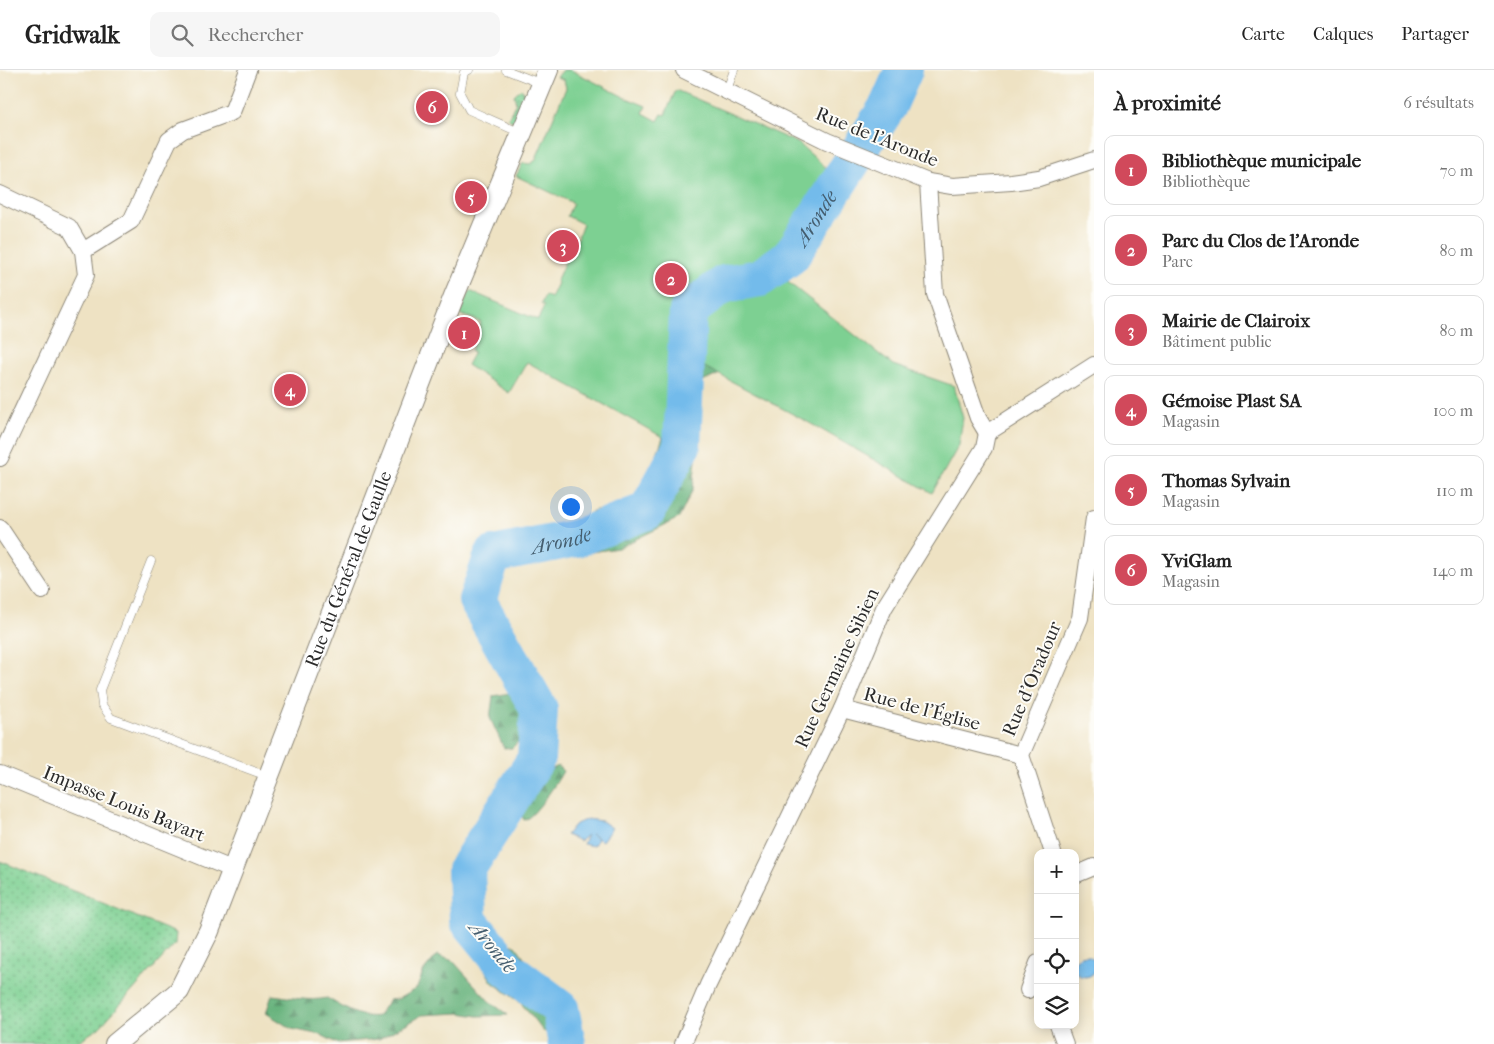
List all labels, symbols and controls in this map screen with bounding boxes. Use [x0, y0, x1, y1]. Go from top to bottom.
search box [150, 12, 500, 57]
text: Gridwalk [25, 21, 120, 49]
icon: search [168, 21, 196, 49]
text: Rechercher [208, 24, 303, 46]
text: Carte [1242, 24, 1285, 45]
text: Calques [1313, 24, 1373, 45]
text: Partager [1401, 24, 1469, 45]
pin: 6 [416, 88, 448, 126]
text: À proximité [1114, 91, 1221, 115]
text: 6 résultats [1403, 93, 1474, 112]
street label: Rue de l'Aronde [812, 102, 942, 172]
text: Bibliothèque municipale [1162, 150, 1361, 172]
text: 1 [1128, 161, 1134, 180]
text: 70 m [1440, 161, 1473, 180]
text: Bibliothèque [1162, 172, 1250, 191]
pin: 5 [455, 178, 487, 216]
water label: Aronde [788, 185, 842, 252]
pin: 3 [547, 227, 579, 265]
text: Parc du Clos de l'Aronde [1162, 230, 1359, 252]
text: 2 [1127, 241, 1135, 260]
text: 80 m [1439, 241, 1473, 260]
text: Parc [1162, 252, 1193, 271]
pin: 2 [655, 260, 687, 298]
text: Mairie de Clairoix [1162, 310, 1310, 332]
pin: 1 [448, 314, 480, 352]
text: 3 [1128, 321, 1134, 340]
text: 80 m [1439, 321, 1473, 340]
text: Bâtiment public [1162, 332, 1272, 351]
pin: 4 [274, 371, 306, 409]
text: Gémoise Plast SA [1162, 390, 1302, 412]
text: 4 [1126, 401, 1136, 420]
text: 100 m [1433, 401, 1473, 420]
text: Magasin [1162, 412, 1220, 431]
street label: Rue du Général de Gaulle [301, 468, 396, 671]
text: Thomas Sylvain [1162, 470, 1290, 492]
text: 5 [1128, 481, 1134, 500]
text: 110 m [1436, 481, 1473, 500]
text: Magasin [1162, 492, 1220, 511]
your location [558, 494, 584, 520]
water label: Aronde [526, 522, 595, 559]
text: YviGlam [1162, 550, 1232, 572]
text: 6 [1127, 561, 1135, 580]
text: 140 m [1432, 561, 1473, 580]
text: Magasin [1162, 572, 1220, 591]
street label: Rue Germaine Sibien [790, 584, 884, 752]
street label: Rue d'Oradour [998, 617, 1066, 740]
street label: Rue de l'Église [861, 683, 983, 735]
street label: Impasse Louis Bayart [40, 761, 208, 847]
map controls [1034, 849, 1079, 1029]
button: + [1034, 849, 1079, 894]
button: − [1034, 894, 1079, 939]
water label: Aronde [463, 914, 522, 978]
button: locate [1034, 939, 1079, 984]
button: layers [1034, 984, 1079, 1029]

